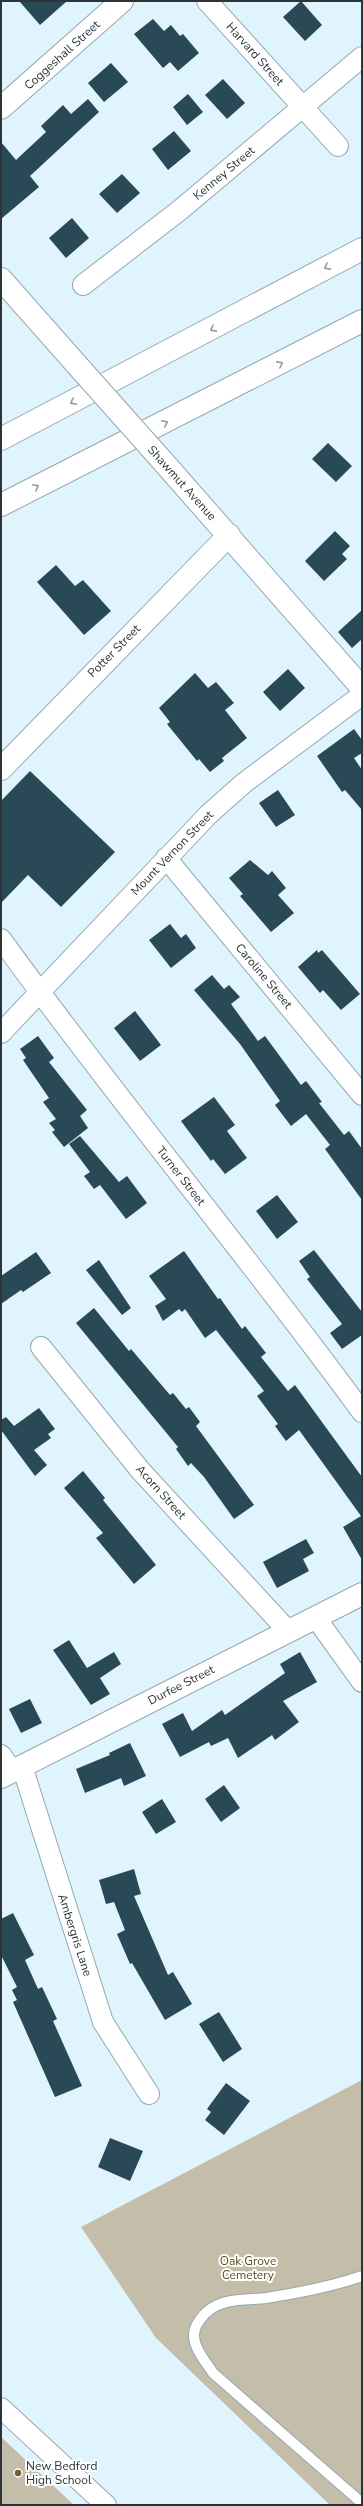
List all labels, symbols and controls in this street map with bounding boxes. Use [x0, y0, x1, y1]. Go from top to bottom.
street label: Coggeshall Street [21, 16, 104, 93]
street label: Harvard Street [222, 19, 288, 90]
street label: Kenney Street [190, 142, 259, 203]
one-way arrow [324, 263, 332, 270]
one-way arrow [210, 324, 217, 331]
one-way arrow [276, 361, 284, 369]
one-way arrow [70, 397, 77, 405]
one-way arrow [160, 420, 168, 428]
street label: Shawmut Avenue [144, 442, 220, 524]
one-way arrow [31, 484, 39, 492]
street label: Potter Street [84, 621, 144, 681]
street label: Mount Vernon Street [127, 807, 217, 899]
street label: Caroline Street [232, 940, 297, 1013]
street label: Turner Street [153, 1143, 210, 1209]
street label: Acorn Street [132, 1461, 190, 1523]
street label: Durfee Street [145, 1661, 218, 1709]
street label: Ambergris Lane [54, 1892, 96, 1978]
park label: Oak Grove Cemetery [220, 2253, 276, 2283]
place label: New Bedford High School [26, 2458, 98, 2488]
marker: New Bedford High School [13, 2468, 23, 2478]

